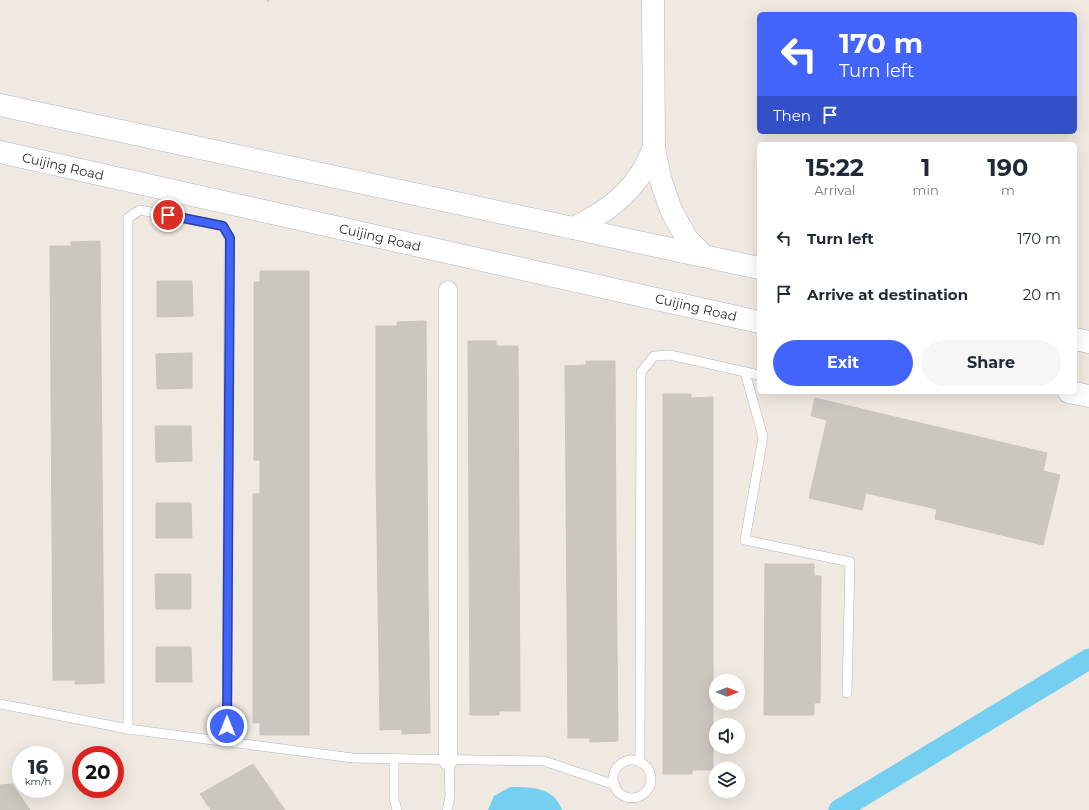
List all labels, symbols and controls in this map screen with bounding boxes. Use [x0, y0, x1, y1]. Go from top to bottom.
text: 170 m [839, 26, 923, 60]
icon: left [773, 28, 825, 80]
text: Turn left [839, 60, 914, 82]
icon: arrive [819, 104, 841, 126]
text: Then [773, 106, 811, 125]
street label: Cuijing Road [21, 149, 105, 183]
text: 15:22 [806, 153, 864, 182]
text: 1 [921, 153, 930, 182]
text: 190 [987, 153, 1028, 182]
text: Arrival [814, 182, 855, 198]
text: min [913, 182, 939, 198]
text: m [1001, 182, 1015, 198]
pin [151, 198, 185, 232]
icon: arrive [157, 204, 179, 226]
street label: Cuijing Road [338, 220, 422, 254]
icon: left [773, 227, 795, 249]
text: Turn left [807, 229, 874, 248]
text: 170 m [1017, 229, 1061, 248]
icon: arrive [773, 283, 795, 305]
text: Arrive at destination [807, 285, 968, 304]
text: 20 m [1023, 285, 1061, 304]
street label: Cuijing Road [654, 290, 738, 324]
button: Exit [773, 340, 913, 386]
button: Share [921, 340, 1061, 386]
north arrow [709, 674, 745, 710]
map controls [709, 674, 745, 798]
position arrow [206, 705, 248, 747]
button: sound [709, 718, 745, 754]
speed limit sign: 20 [72, 746, 124, 798]
text: 16 [28, 755, 48, 779]
button: layers [709, 762, 745, 798]
text: km/h [25, 775, 51, 788]

